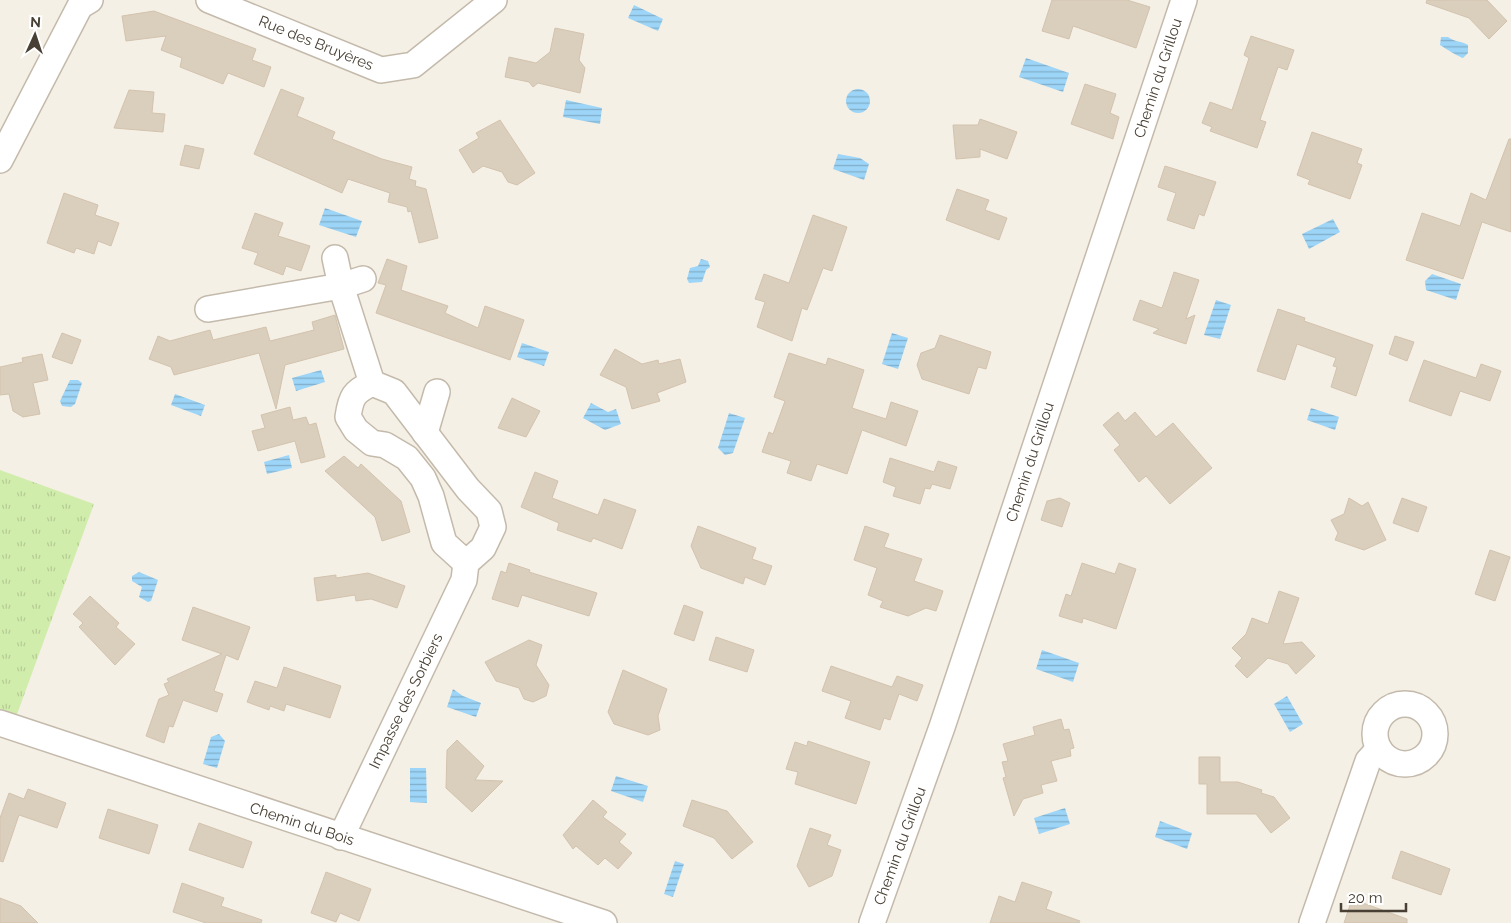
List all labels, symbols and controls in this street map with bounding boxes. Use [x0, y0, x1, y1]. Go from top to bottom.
north arrow [10, 10, 60, 60]
street label: Rue des Bruyères [256, 12, 376, 74]
text: N [30, 14, 41, 30]
street label: Chemin du Grillou [1130, 16, 1186, 140]
street label: Chemin du Grillou [1002, 400, 1058, 524]
street label: Impasse des Sorbiers [365, 630, 447, 772]
street label: Chemin du Grillou [870, 784, 930, 908]
street label: Chemin du Bois [247, 799, 357, 849]
scale bar [1341, 880, 1406, 912]
text: 20 m [1348, 889, 1383, 907]

